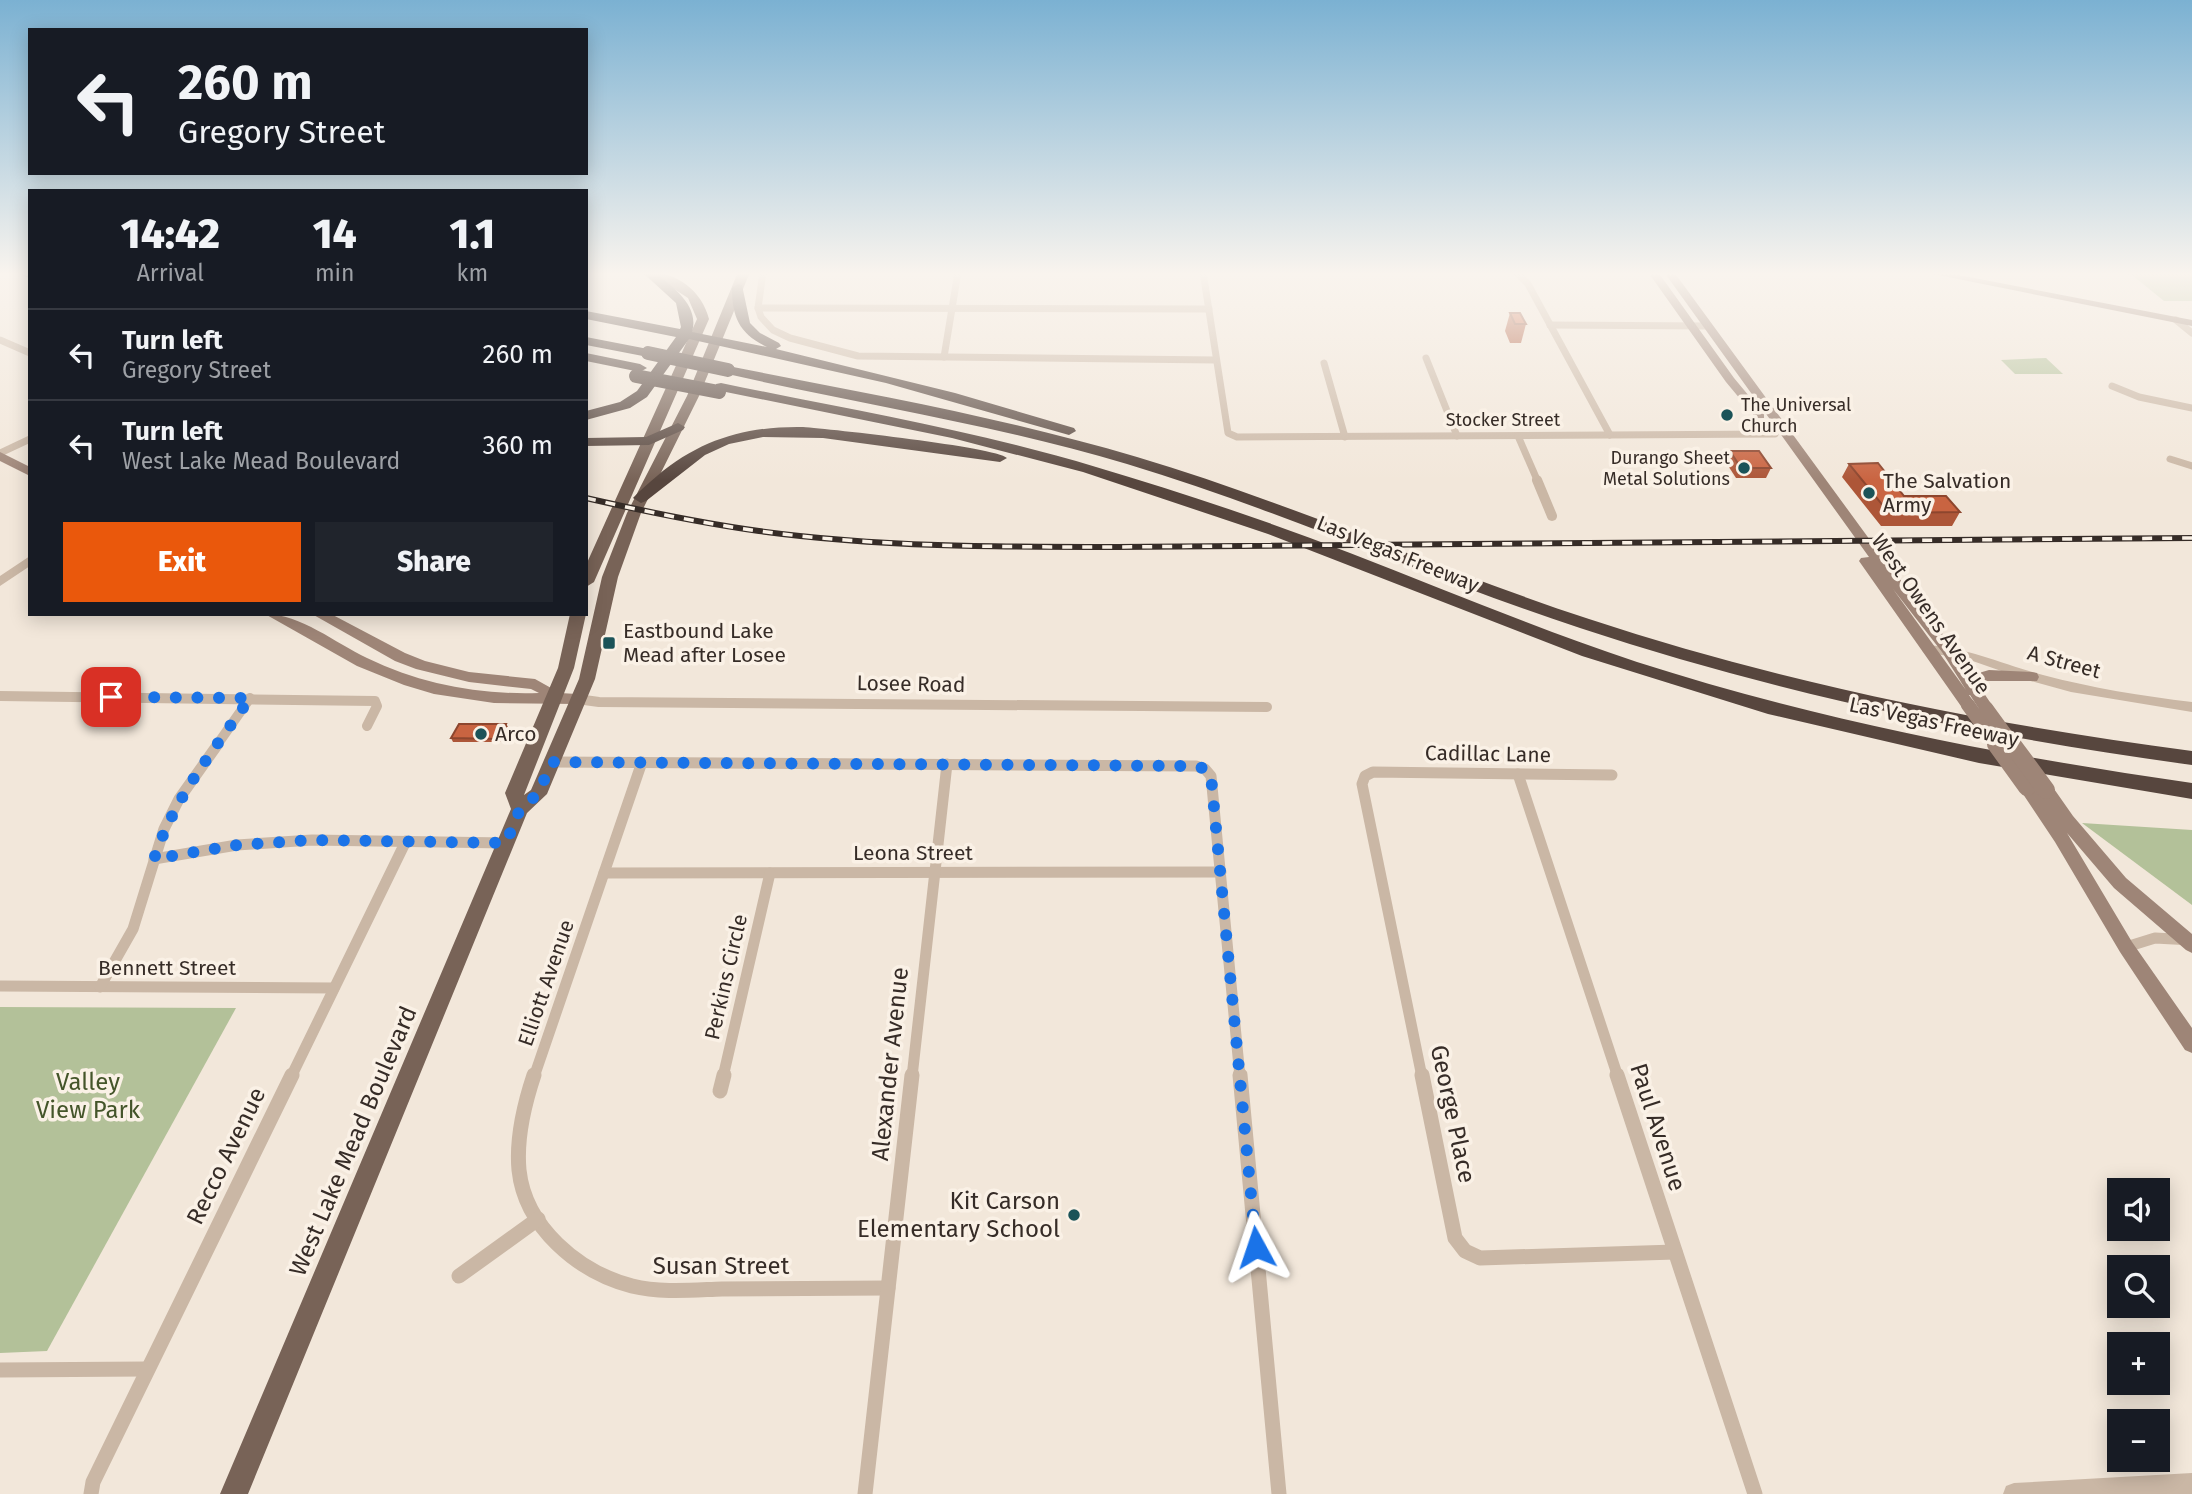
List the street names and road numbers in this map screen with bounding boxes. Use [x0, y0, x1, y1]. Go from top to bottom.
street label: Stocker Street [1446, 409, 1561, 431]
street label: Las Vegas Freeway [1313, 510, 1484, 599]
street label: West Owens Avenue [1866, 529, 1996, 699]
street label: A Street [2025, 640, 2104, 684]
street label: Losee Road [856, 670, 966, 698]
street label: Las Vegas Freeway [1847, 691, 2022, 753]
street label: Cadillac Lane [1425, 740, 1551, 768]
street label: Leona Street [853, 840, 973, 866]
street label: Perkins Circle [699, 912, 753, 1042]
street label: Elliott Avenue [512, 916, 580, 1050]
street label: Bennett Street [98, 955, 236, 981]
street label: Alexander Avenue [866, 966, 914, 1162]
street label: West Lake Mead Boulevard [283, 1002, 423, 1280]
street label: George Place [1425, 1042, 1481, 1186]
street label: Paul Avenue [1624, 1060, 1692, 1194]
street label: Recco Avenue [181, 1083, 271, 1229]
street label: Susan Street [653, 1252, 790, 1280]

